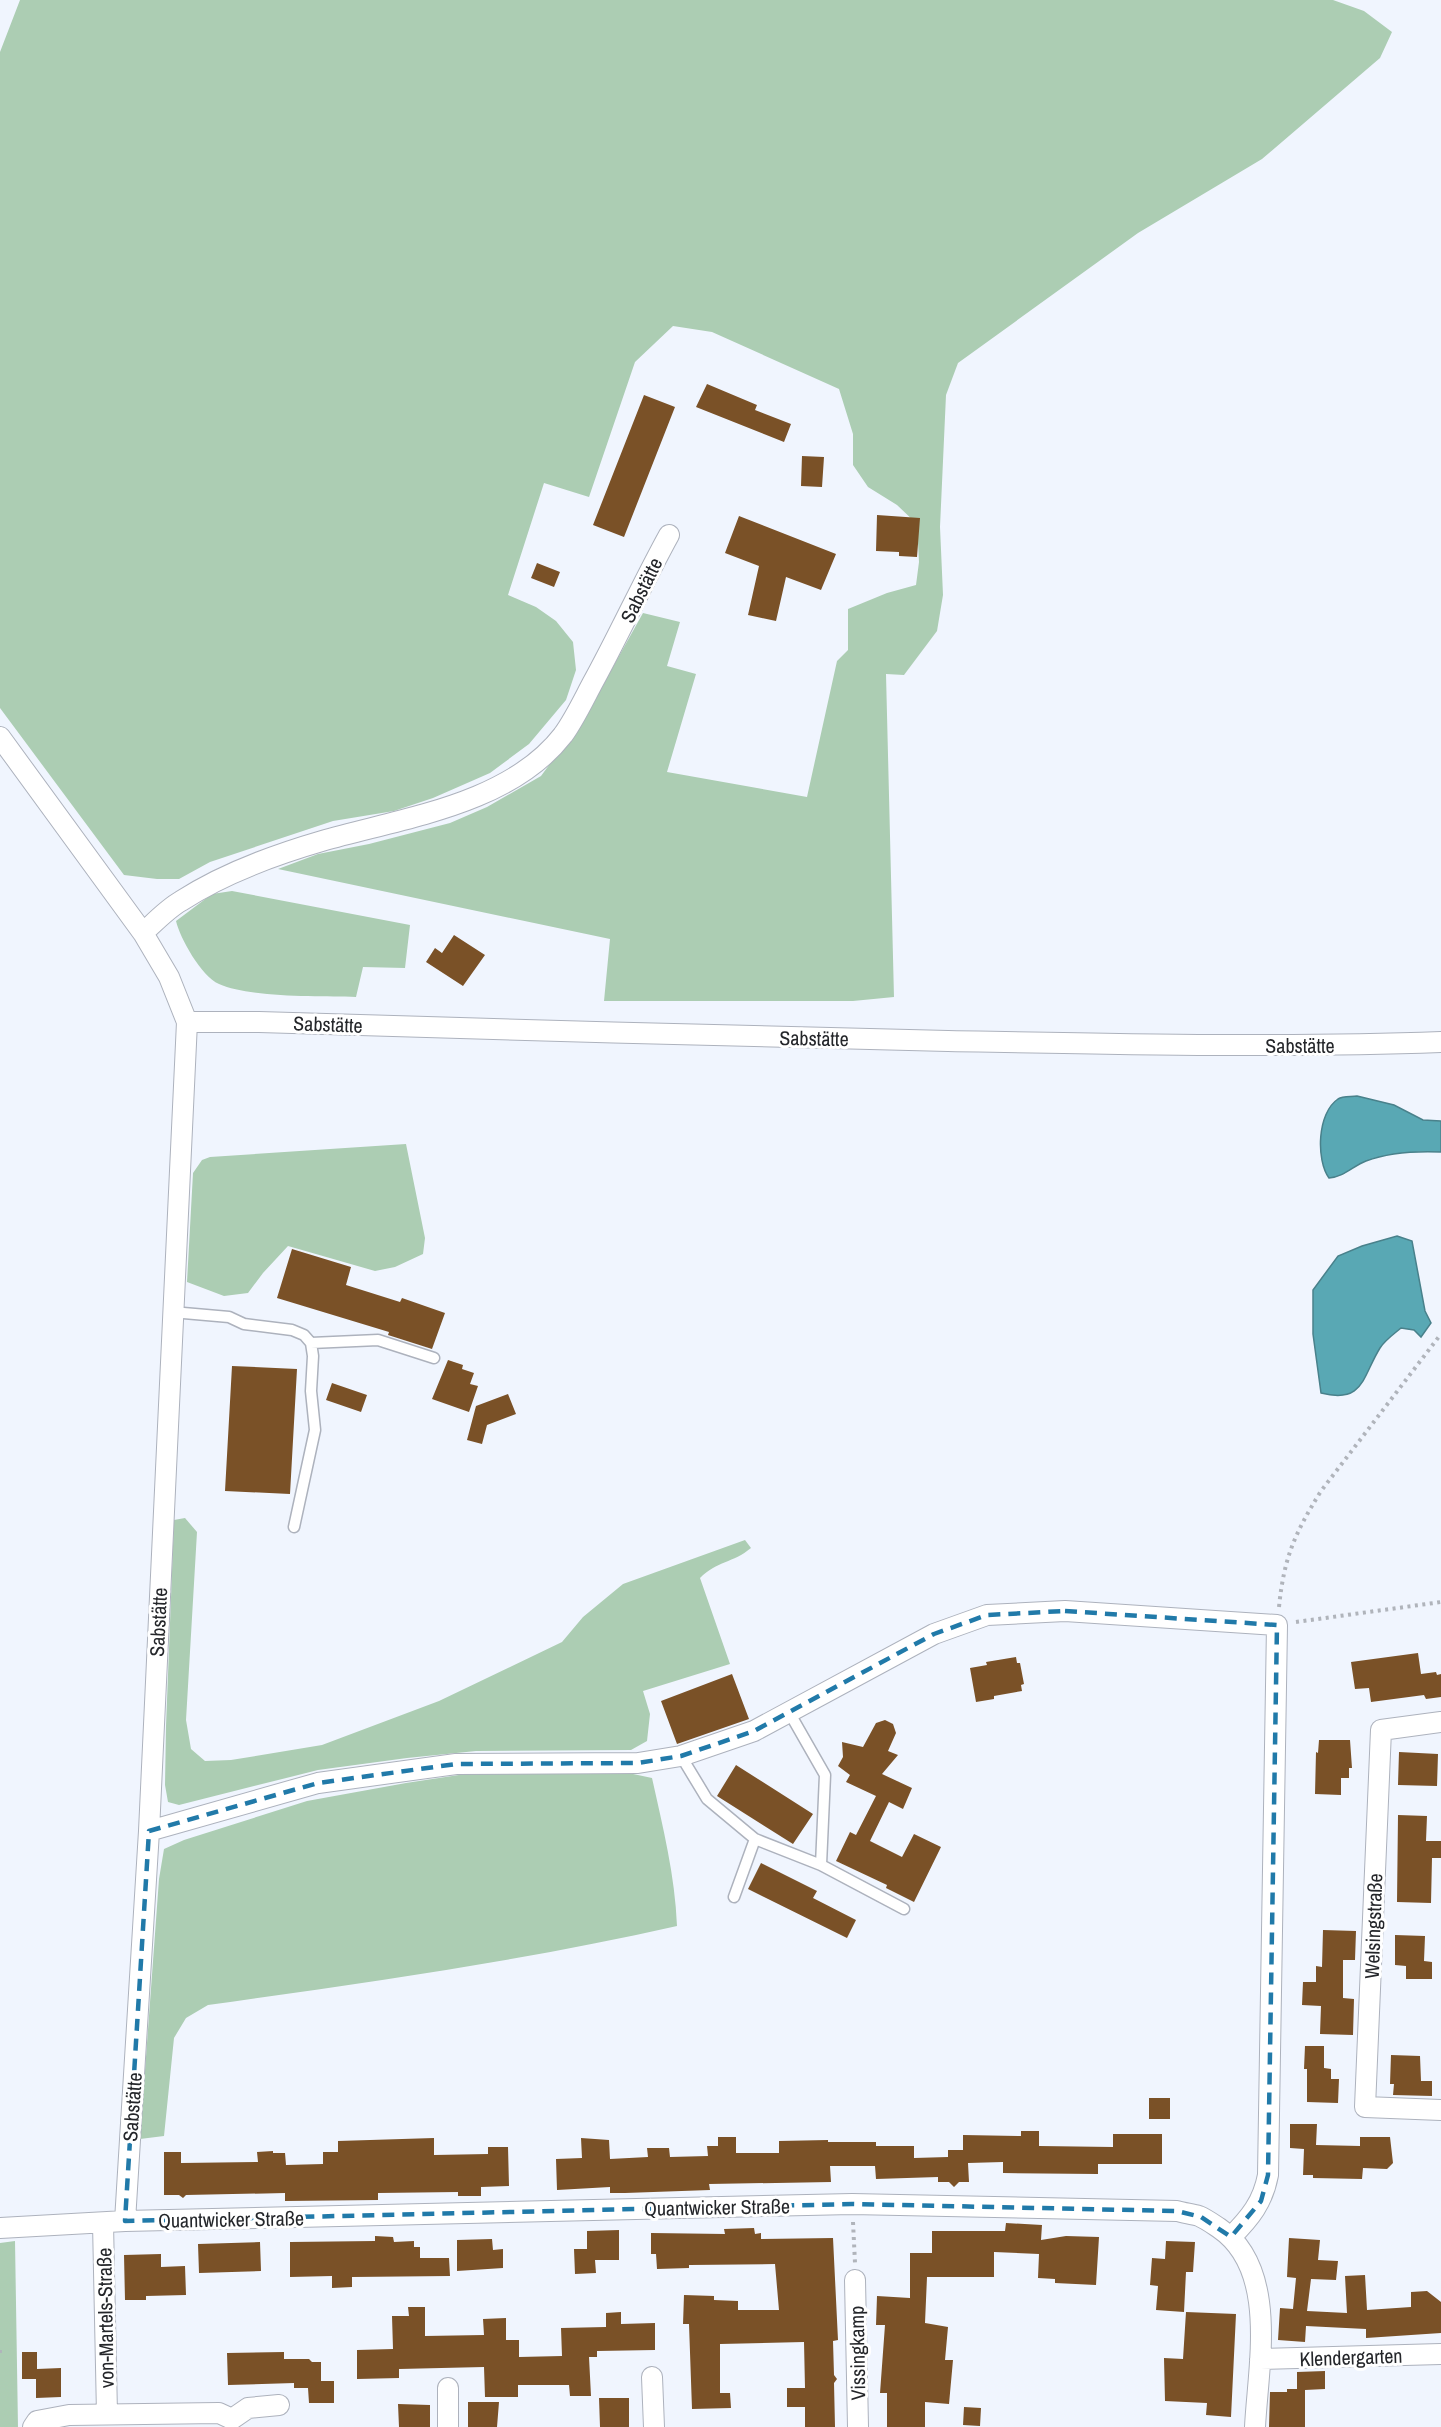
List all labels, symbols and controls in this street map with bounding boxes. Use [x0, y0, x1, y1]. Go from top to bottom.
street label: Sabstätte [614, 553, 668, 627]
street label: Sabstätte [293, 1009, 363, 1039]
street label: Sabstätte [779, 1024, 849, 1052]
street label: Sabstätte [1265, 1032, 1335, 1059]
street label: Sabstätte [143, 1587, 173, 1657]
street label: Welsingstraße [1358, 1873, 1388, 1979]
street label: Sabstätte [116, 2071, 148, 2143]
street label: Quantwicker Straße [644, 2192, 790, 2222]
street label: Quantwicker Straße [158, 2204, 304, 2234]
street label: von-Martels-Straße [90, 2248, 120, 2388]
street label: Vissingkamp [843, 2306, 871, 2400]
street label: Klendergarten [1299, 2342, 1403, 2372]

